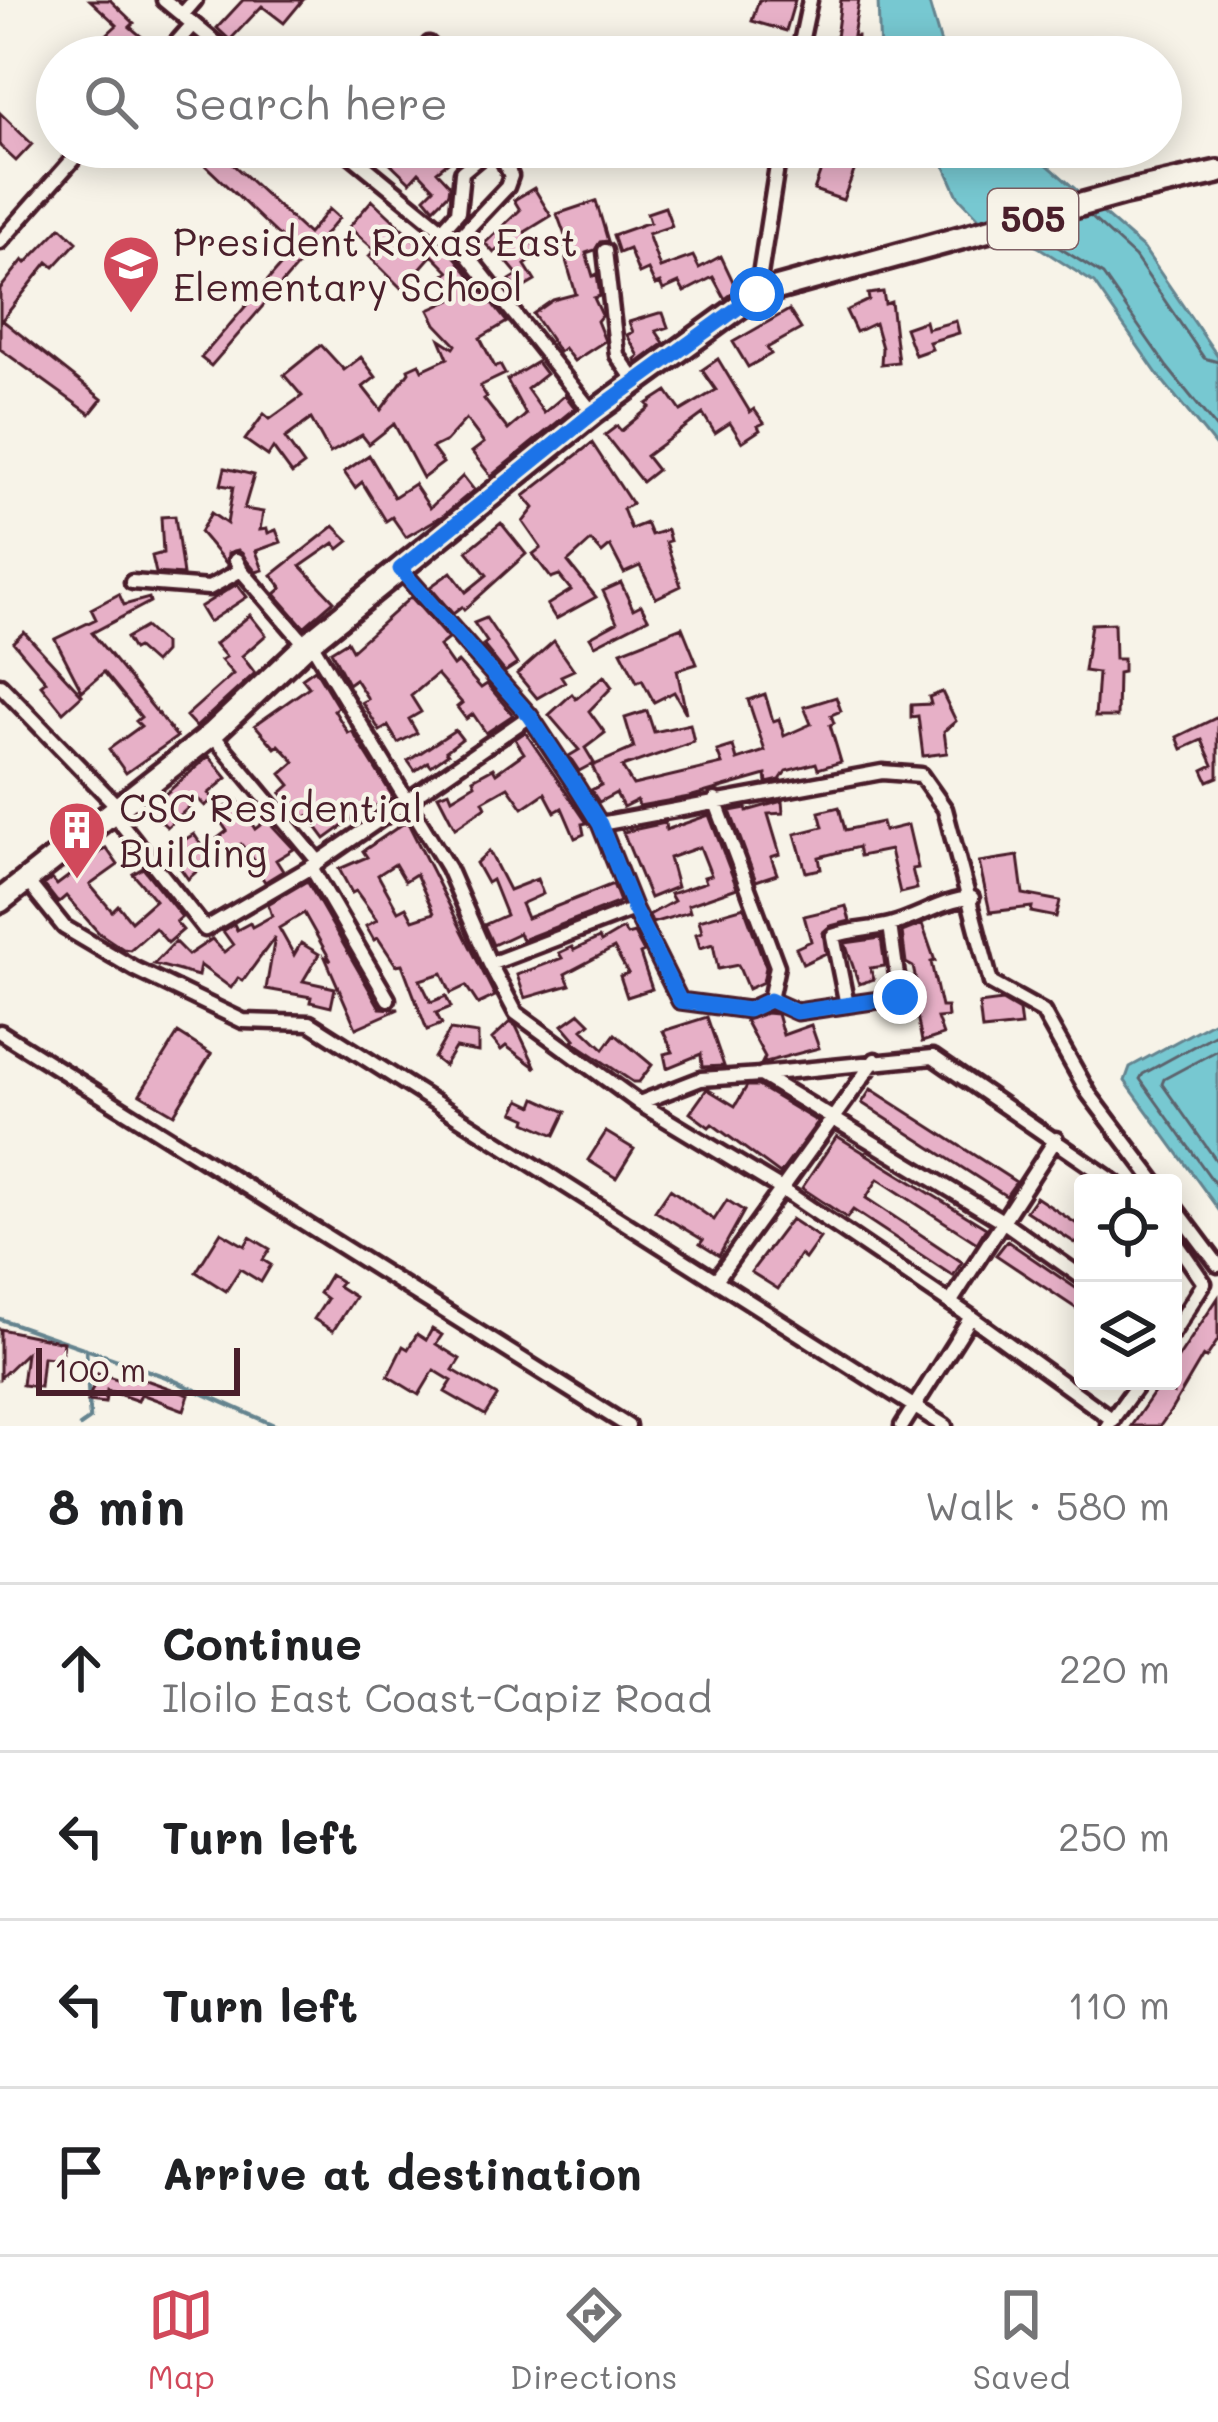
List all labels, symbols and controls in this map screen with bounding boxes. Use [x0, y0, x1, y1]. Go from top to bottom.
search box [36, 36, 1182, 168]
icon: search [78, 69, 144, 135]
text: Search here [174, 73, 448, 131]
road number: 505 [988, 189, 1078, 249]
place label: President Roxas East Elementary School [173, 215, 578, 311]
school or university icon: President Roxas East Elementary School [100, 233, 162, 315]
route start [730, 267, 784, 321]
place label: CSC Residential Building [119, 781, 423, 878]
building icon: CSC Residential Building [46, 799, 108, 881]
route end [873, 970, 927, 1024]
map controls [1074, 1174, 1182, 1390]
button: locate [1074, 1174, 1182, 1282]
button: layers [1074, 1282, 1182, 1390]
scale bar [36, 1342, 240, 1395]
text: 100 m [54, 1347, 146, 1390]
text: 8 min [48, 1471, 185, 1538]
text: Walk · 580 m [925, 1479, 1170, 1530]
text: Continue [162, 1613, 362, 1671]
icon: ahead [48, 1635, 114, 1701]
text: 220 m [1059, 1642, 1170, 1693]
text: Iloilo East Coast-Capiz Road [162, 1671, 712, 1722]
icon: left [48, 1803, 114, 1869]
text: Turn left [162, 1807, 358, 1865]
text: 250 m [1058, 1810, 1170, 1861]
icon: left [48, 1971, 114, 2037]
text: Turn left [162, 1975, 358, 2033]
text: 110 m [1068, 1978, 1170, 2029]
icon: arrive [48, 2139, 114, 2205]
text: Arrive at destination [162, 2143, 642, 2201]
tab: Map [148, 2282, 215, 2397]
tab: Directions [510, 2282, 677, 2397]
tab: Saved [973, 2282, 1070, 2397]

